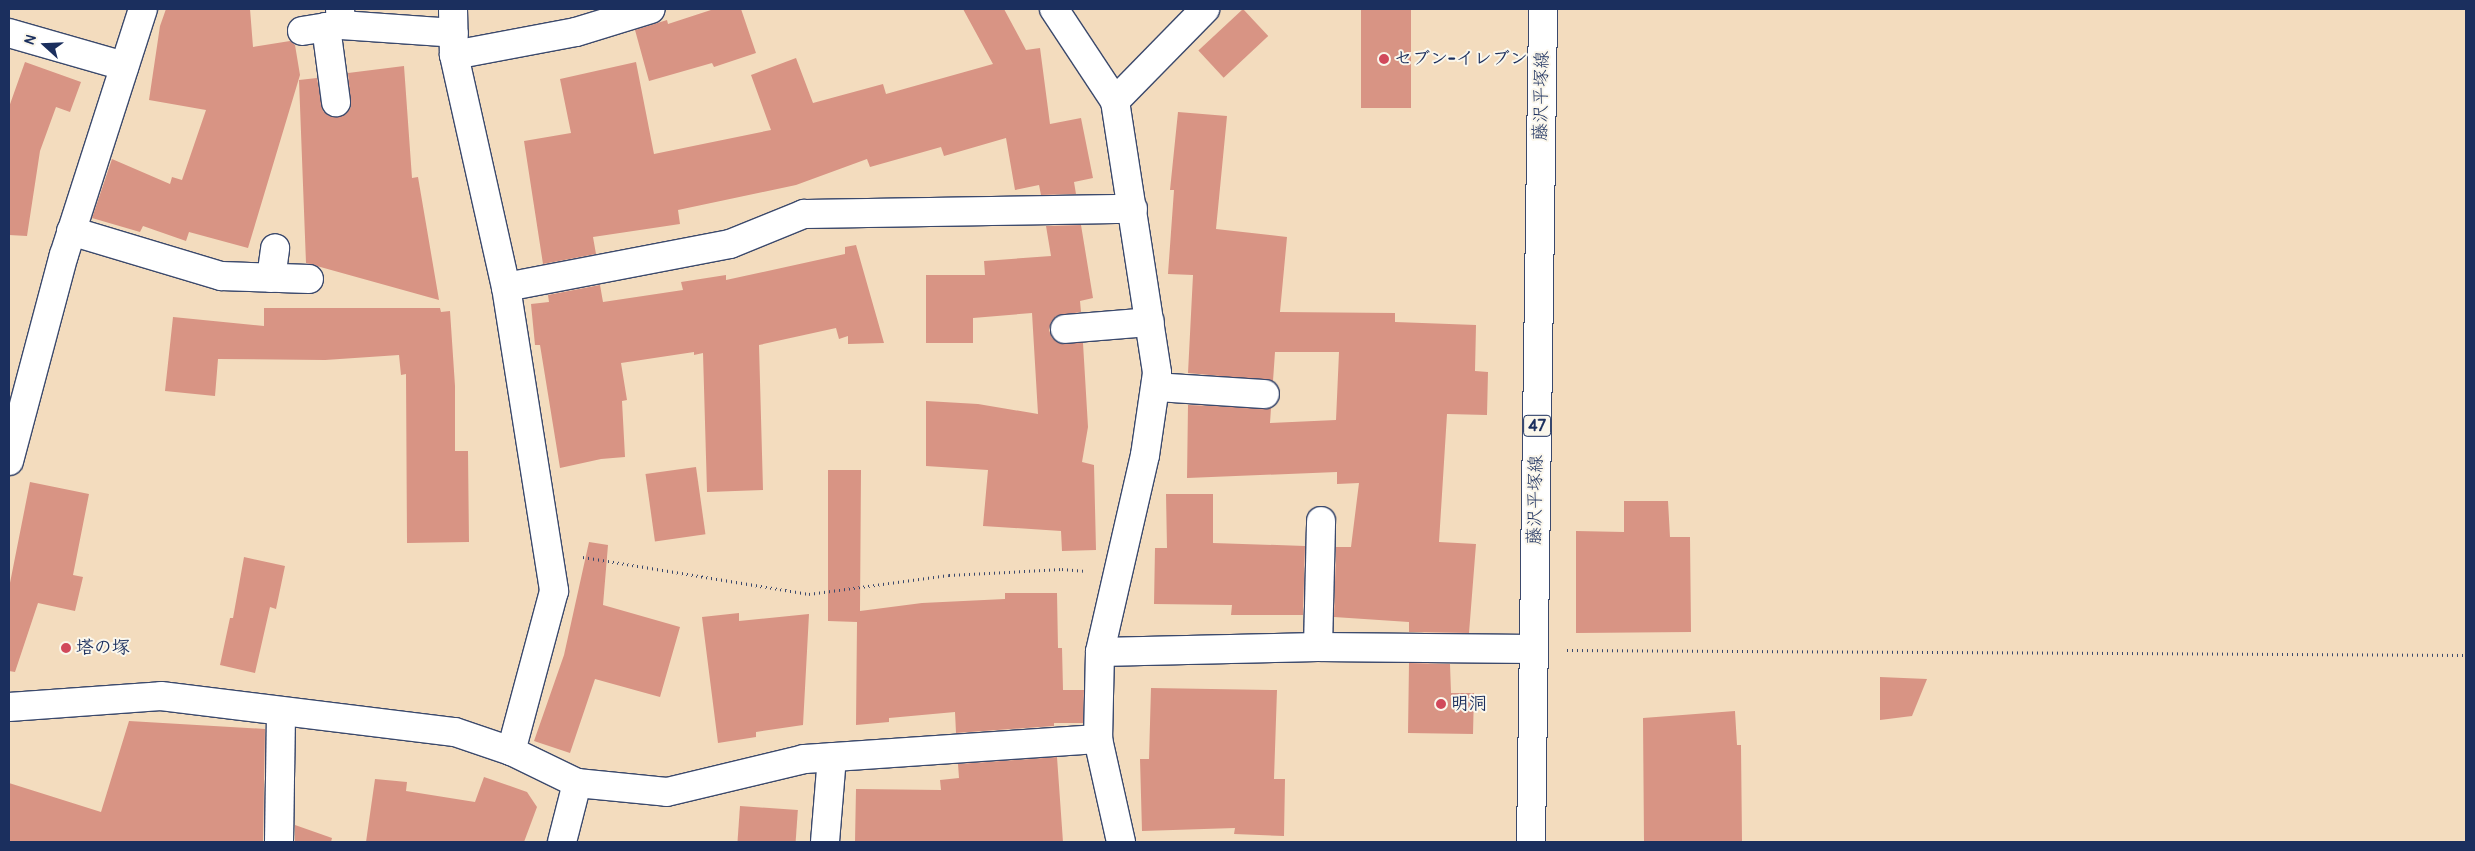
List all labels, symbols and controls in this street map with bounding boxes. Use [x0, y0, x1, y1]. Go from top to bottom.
north arrow [20, 20, 70, 70]
text: N [21, 32, 40, 47]
place label: セブン-イレブン [1394, 48, 1528, 70]
street label: 藤沢平塚線 [1530, 51, 1554, 141]
marker: セブン-イレブン [1378, 53, 1390, 65]
road number: 47 [1522, 412, 1552, 440]
street label: 藤沢平塚線 [1524, 455, 1548, 545]
place label: 塔の塚 [76, 637, 130, 659]
marker: 塔の塚 [60, 642, 72, 654]
place label: 明洞 [1451, 693, 1487, 715]
marker: 明洞 [1435, 698, 1447, 710]

